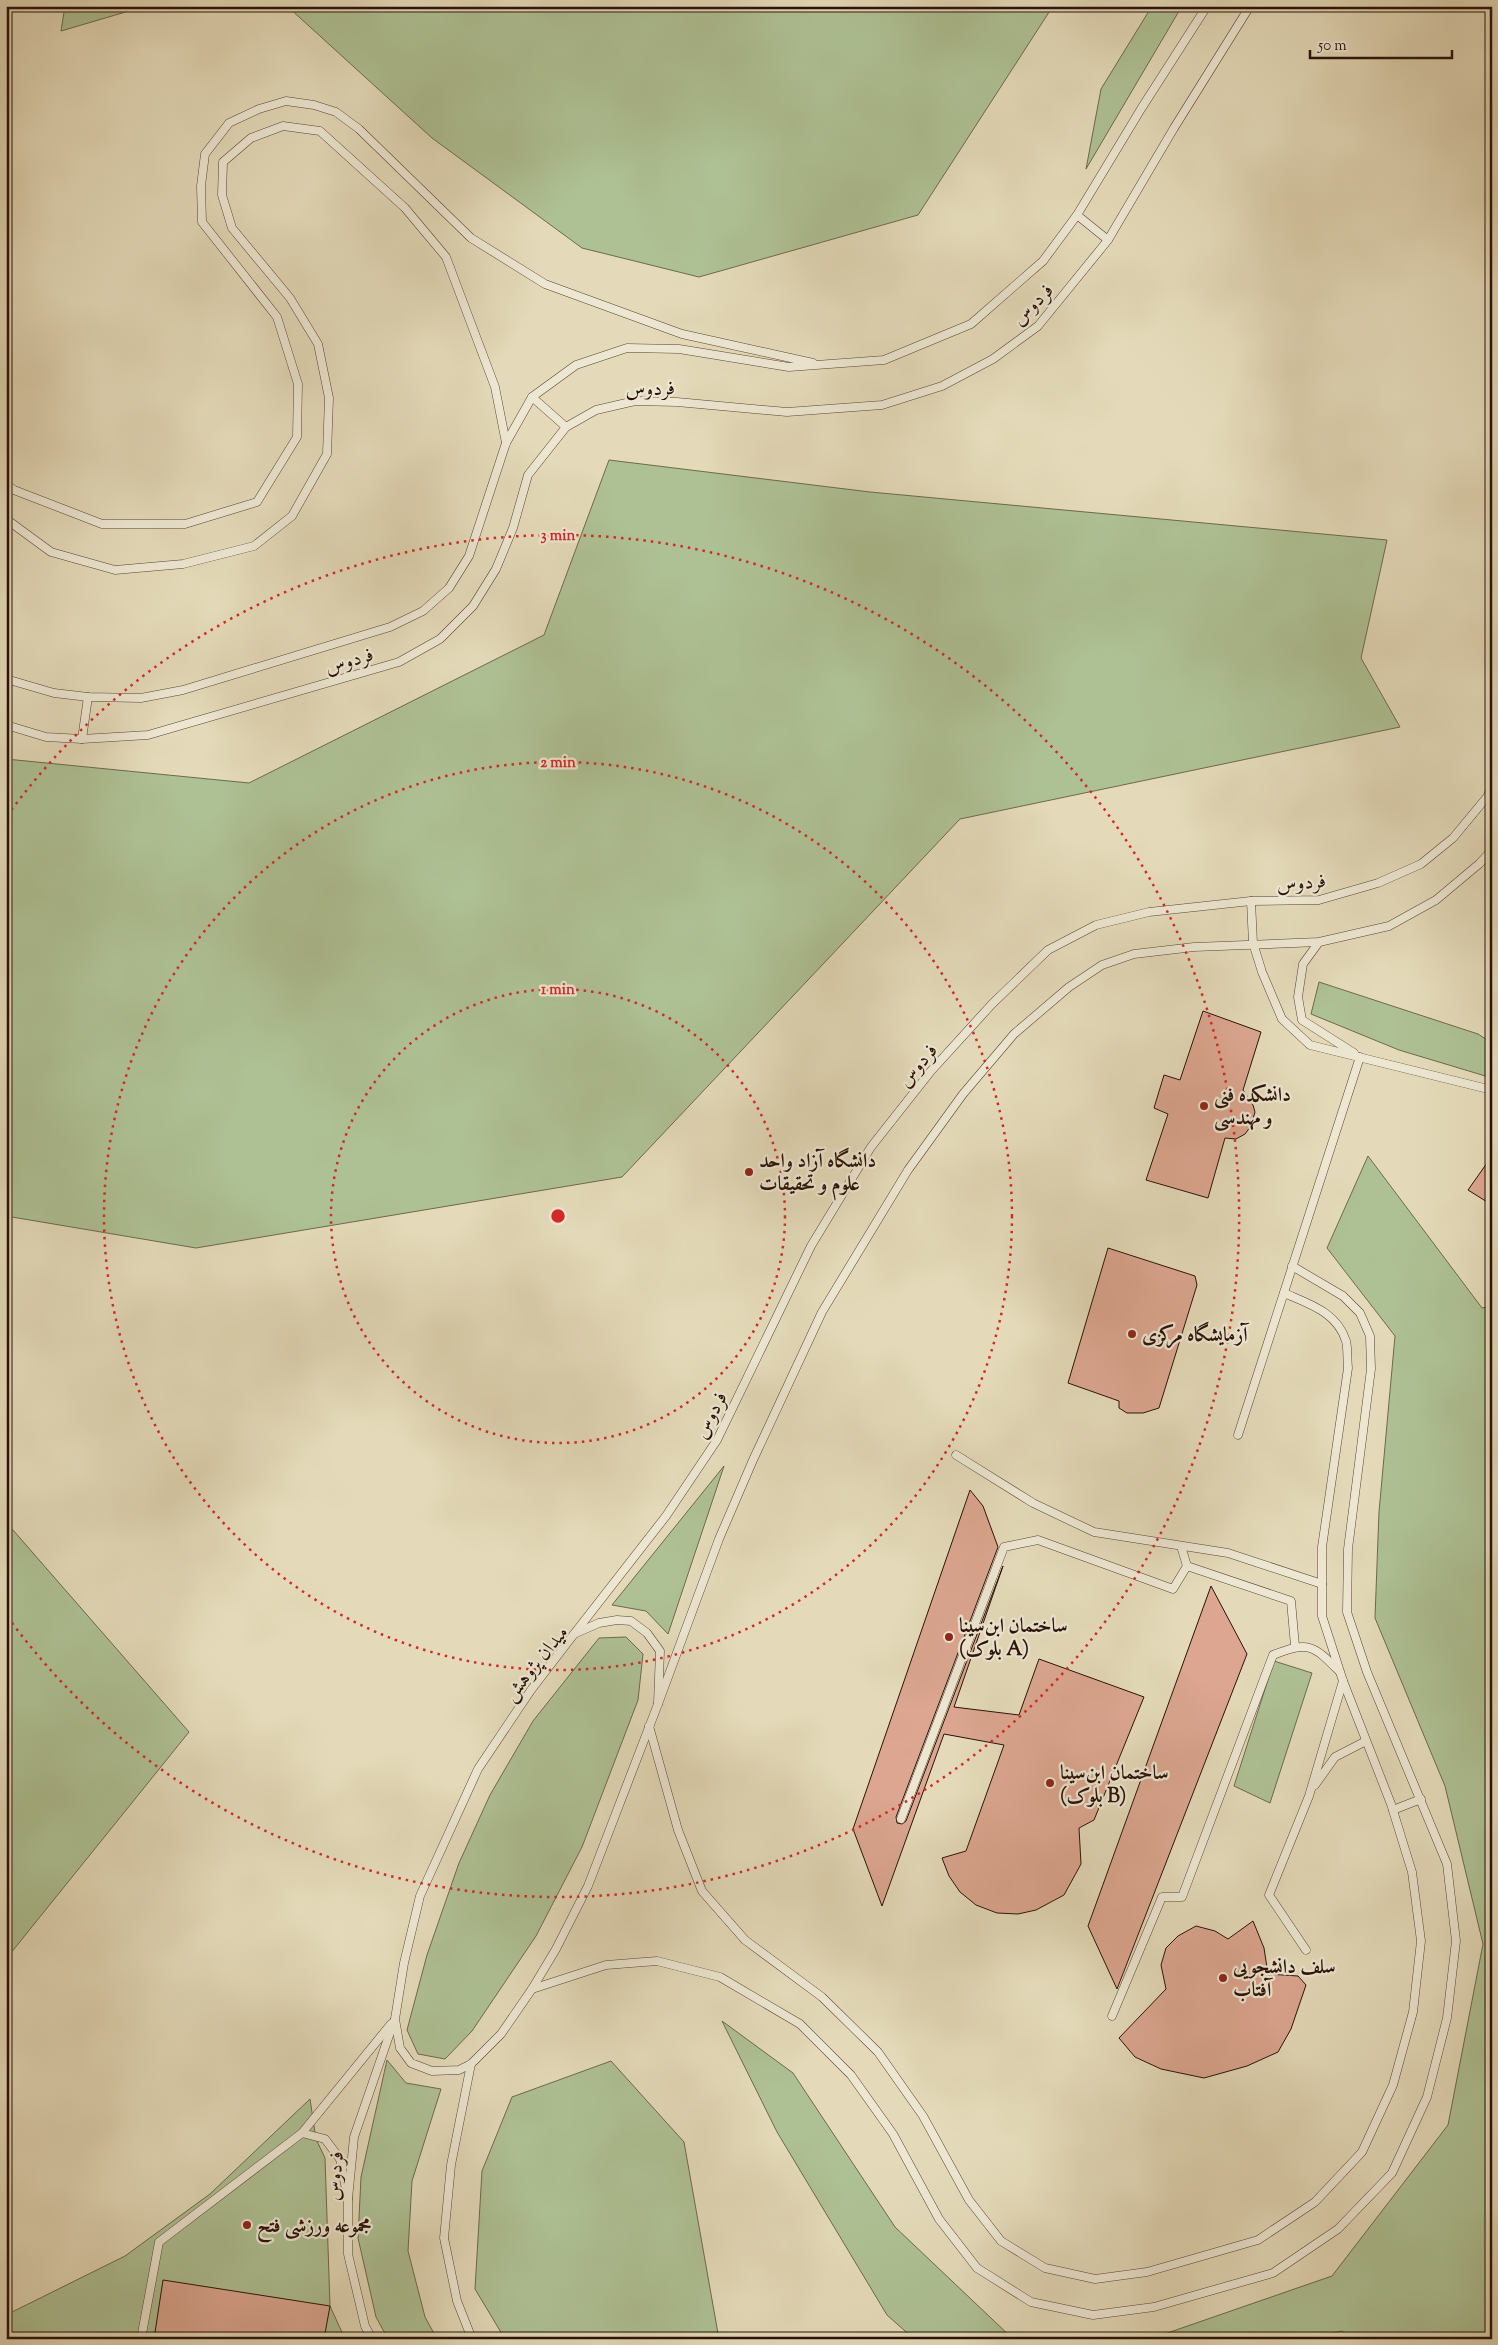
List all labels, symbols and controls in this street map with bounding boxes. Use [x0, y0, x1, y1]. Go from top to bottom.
scale bar [1310, 28, 1453, 60]
text: 50 m [1317, 36, 1347, 57]
street label: فردوس [1006, 278, 1062, 334]
street label: فردوس [625, 375, 675, 406]
text: 3 min [541, 526, 576, 547]
street label: فردوس [322, 641, 378, 684]
text: 2 min [540, 753, 576, 774]
street label: فردوس [1275, 868, 1327, 901]
text: 1 min [541, 980, 575, 1001]
street label: فردوس [892, 1038, 946, 1095]
place label: دانشکده فنی و مهندسی [1214, 1082, 1291, 1134]
marker: دانشکده فنی و مهندسی [1198, 1100, 1210, 1112]
place label: دانشگاه آزاد واحد علوم و تحقیقات [759, 1147, 876, 1201]
marker: دانشگاه آزاد واحد علوم و تحقیقات [743, 1166, 755, 1178]
centre of rings [549, 1207, 567, 1225]
place label: آزمایشگاه مرکزی [1142, 1321, 1250, 1351]
marker: آزمایشگاه مرکزی [1126, 1328, 1138, 1340]
street label: فردوس [688, 1387, 736, 1445]
place label: ساختمان ابن‌سینا (بلوک A) [959, 1613, 1068, 1665]
street label: میدان پژوهش [497, 1620, 577, 1709]
marker: ساختمان ابن‌سینا (بلوک A) [943, 1631, 955, 1643]
place label: ساختمان ابن‌سینا (بلوک B) [1060, 1760, 1169, 1812]
marker: ساختمان ابن‌سینا (بلوک B) [1044, 1777, 1056, 1789]
place label: سلف دانشجویی آفتاب [1232, 1954, 1336, 2006]
marker: سلف دانشجویی آفتاب [1217, 1972, 1229, 1984]
street label: فردوس [320, 2150, 353, 2202]
place label: مجموعه ورزشی فتح [257, 2213, 371, 2243]
marker: مجموعه ورزشی فتح [241, 2219, 253, 2231]

